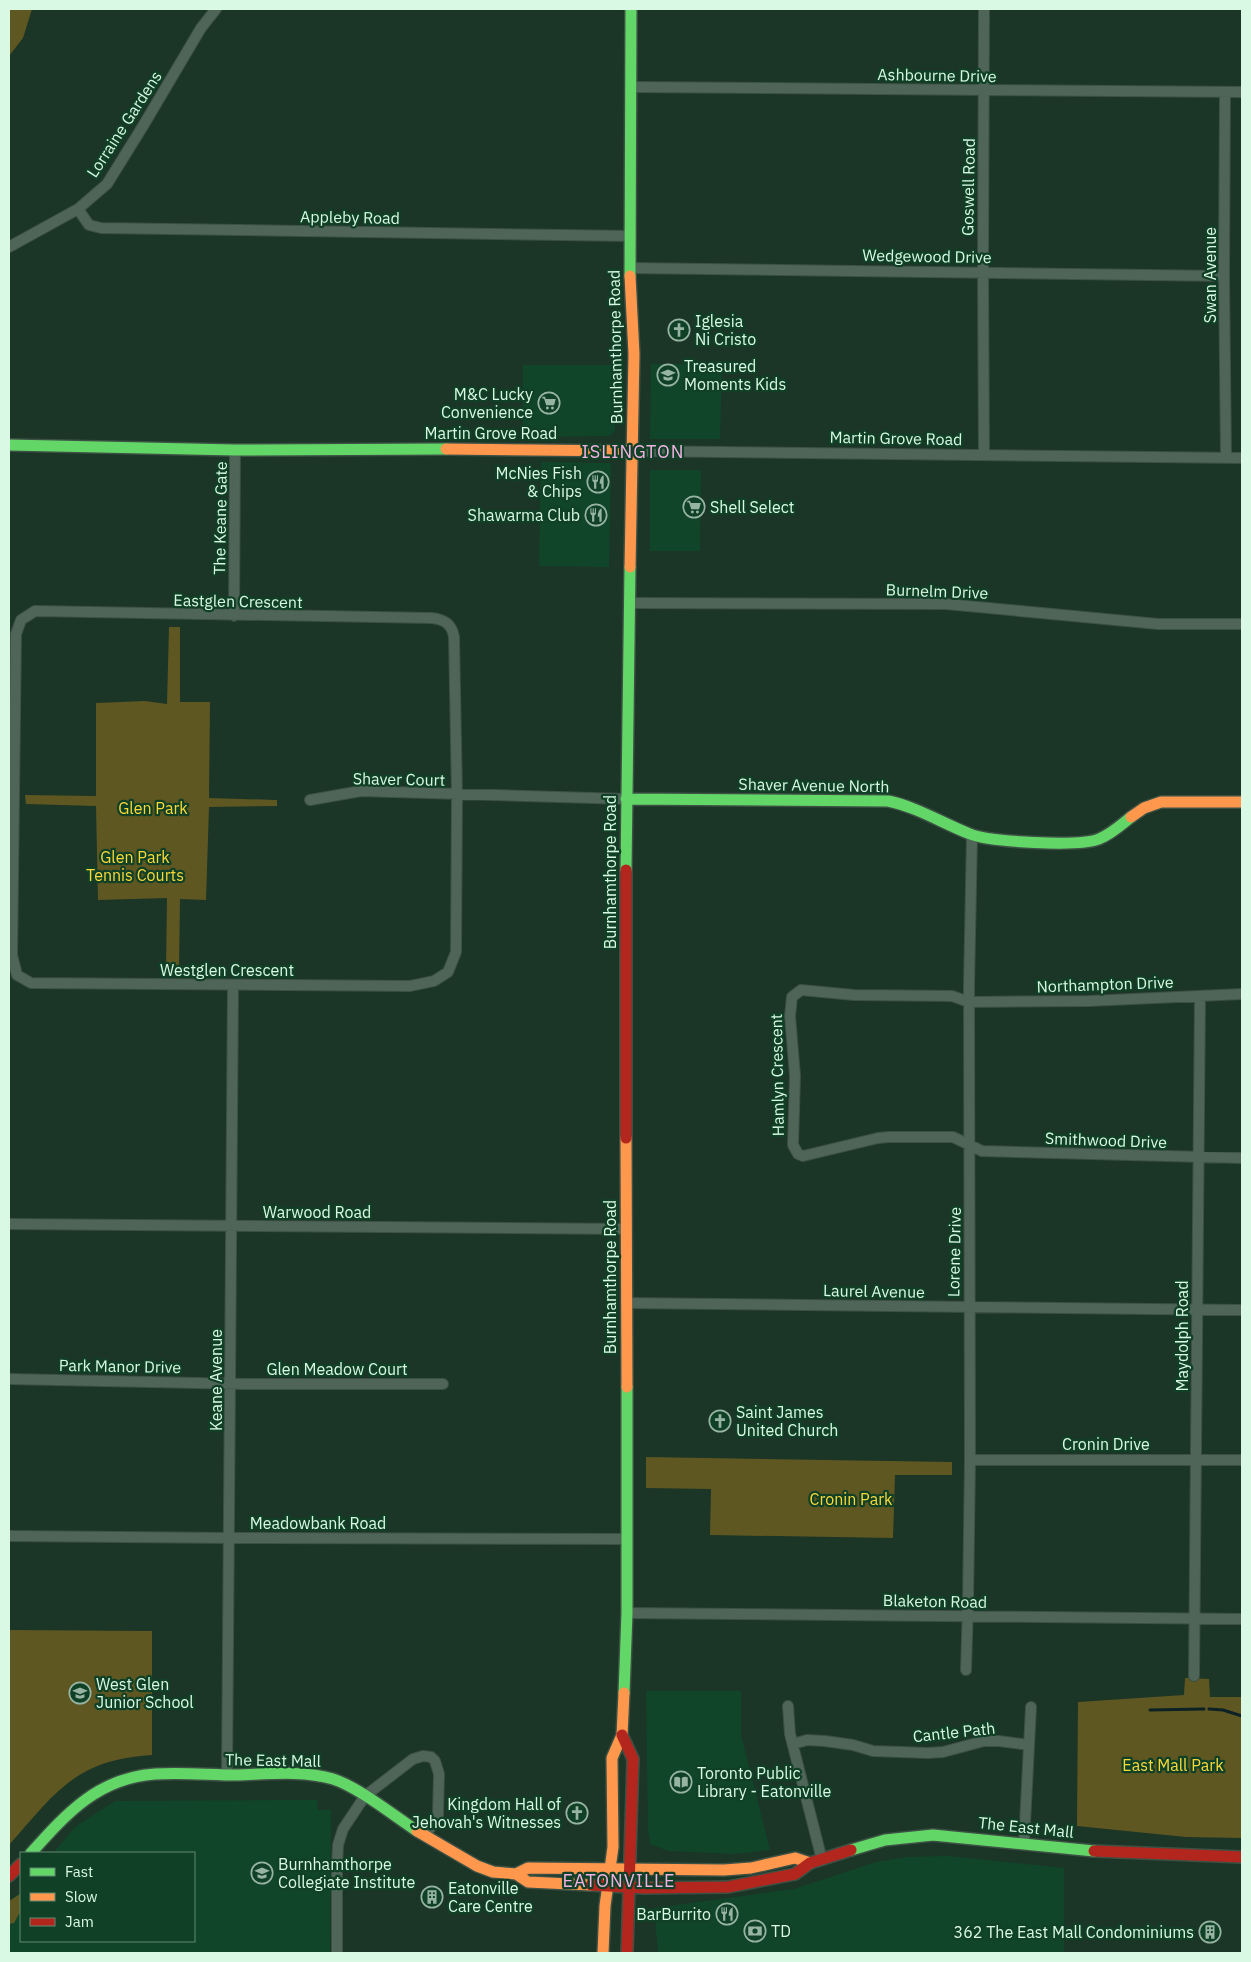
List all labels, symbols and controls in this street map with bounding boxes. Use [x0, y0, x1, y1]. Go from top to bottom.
street label: Ashbourne Drive [877, 64, 997, 86]
street label: Lorraine Gardens [82, 67, 166, 181]
street label: Goswell Road [957, 138, 979, 236]
street label: Appleby Road [300, 206, 400, 228]
street label: Swan Avenue [1200, 227, 1220, 323]
street label: Wedgewood Drive [862, 245, 992, 267]
street label: Burnhamthorpe Road [604, 270, 626, 424]
place label: Iglesia Ni Cristo [695, 311, 756, 349]
church icon: Iglesia Ni Cristo [667, 318, 691, 342]
place label: Treasured Moments Kids [684, 356, 786, 394]
school or university icon: Treasured Moments Kids [656, 363, 680, 387]
place label: M&C Lucky Convenience [441, 384, 533, 422]
supermarket icon: M&C Lucky Convenience [537, 391, 561, 415]
street label: Martin Grove Road [425, 423, 557, 443]
street label: Martin Grove Road [829, 427, 963, 449]
district label: ISLINGTON [582, 440, 684, 463]
street label: The Keane Gate [209, 461, 231, 575]
place label: McNies Fish & Chips [495, 463, 582, 501]
restaurant icon: McNies Fish & Chips [586, 470, 610, 494]
supermarket icon: Shell Select [682, 495, 706, 519]
place label: Shell Select [710, 497, 794, 517]
restaurant icon: Shawarma Club [584, 503, 608, 527]
place label: Shawarma Club [468, 505, 580, 525]
street label: Burnelm Drive [885, 579, 989, 603]
street label: Eastglen Crescent [173, 590, 303, 612]
street label: Shaver Court [353, 768, 445, 790]
street label: Shaver Avenue North [738, 774, 890, 796]
street label: Burnhamthorpe Road [600, 795, 620, 949]
park label: Glen Park [118, 798, 188, 818]
park label: Glen Park Tennis Courts [86, 847, 184, 885]
street label: Westglen Crescent [160, 960, 294, 980]
street label: Northampton Drive [1036, 972, 1174, 996]
street label: Hamlyn Crescent [766, 1014, 788, 1136]
street label: Smithwood Drive [1045, 1128, 1168, 1152]
street label: Burnhamthorpe Road [600, 1200, 620, 1354]
street label: Warwood Road [263, 1202, 371, 1222]
street label: Lorene Drive [943, 1207, 965, 1297]
street label: Laurel Avenue [823, 1280, 925, 1302]
street label: Maydolph Road [1172, 1281, 1192, 1391]
street label: Keane Avenue [206, 1329, 226, 1431]
street label: Park Manor Drive [59, 1355, 182, 1377]
street label: Glen Meadow Court [266, 1359, 408, 1379]
place label: Saint James United Church [736, 1402, 838, 1440]
church icon: Saint James United Church [708, 1409, 732, 1433]
street label: Cronin Drive [1062, 1434, 1150, 1454]
park label: Cronin Park [809, 1489, 893, 1509]
street label: Meadowbank Road [250, 1513, 386, 1533]
street label: Blaketon Road [883, 1590, 987, 1612]
place label: West Glen Junior School [96, 1674, 194, 1712]
school or university icon: West Glen Junior School [68, 1681, 92, 1705]
street label: Cantle Path [912, 1718, 996, 1746]
street label: The East Mall [225, 1749, 321, 1771]
park label: East Mall Park [1122, 1755, 1224, 1775]
place label: Toronto Public Library - Eatonville [697, 1763, 831, 1801]
library icon: Toronto Public Library - Eatonville [669, 1770, 693, 1794]
place label: Kingdom Hall of Jehovah's Witnesses [412, 1794, 561, 1832]
church icon: Kingdom Hall of Jehovah's Witnesses [565, 1801, 589, 1825]
street label: The East Mall [977, 1812, 1075, 1842]
legend [20, 1852, 195, 1942]
place label: Burnhamthorpe Collegiate Institute [278, 1854, 415, 1892]
school or university icon: Burnhamthorpe Collegiate Institute [250, 1861, 274, 1885]
text: Fast [65, 1862, 93, 1881]
district label: EATONVILLE [563, 1869, 675, 1892]
place label: Eatonville Care Centre [448, 1878, 533, 1916]
building icon: Eatonville Care Centre [420, 1885, 444, 1909]
text: Slow [65, 1887, 98, 1906]
restaurant icon: BarBurrito [715, 1902, 739, 1926]
place label: BarBurrito [636, 1904, 711, 1924]
text: Jam [65, 1912, 94, 1931]
bank icon: TD [743, 1919, 767, 1943]
building icon: 362 The East Mall Condominiums [1198, 1920, 1222, 1944]
place label: TD [771, 1921, 791, 1941]
place label: 362 The East Mall Condominiums [954, 1922, 1194, 1942]

